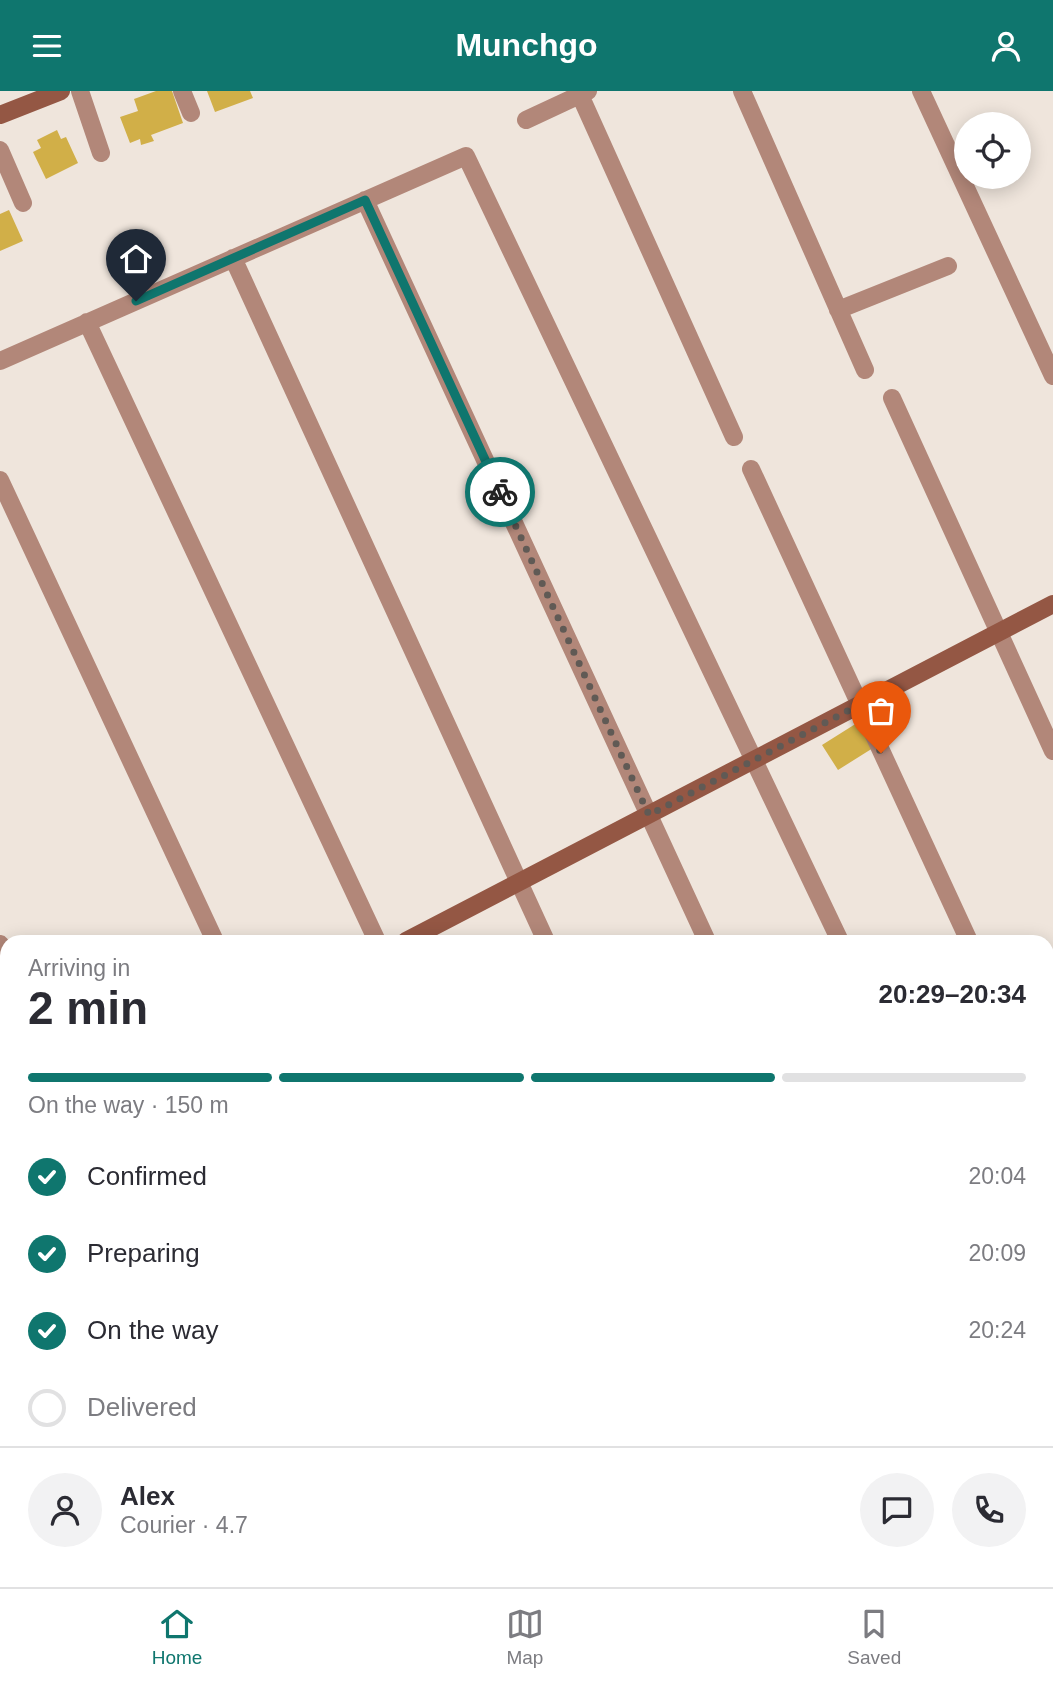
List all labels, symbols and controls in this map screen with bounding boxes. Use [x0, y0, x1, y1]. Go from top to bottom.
icon: menu [28, 27, 66, 65]
text: Munchgo [455, 27, 598, 63]
icon: person [987, 27, 1025, 65]
map controls [954, 112, 1031, 189]
button: locate [954, 112, 1031, 189]
pin [106, 229, 166, 301]
icon: home [117, 240, 155, 278]
courier [465, 457, 535, 527]
icon: bike [481, 473, 519, 511]
pin [851, 681, 911, 753]
icon: bag [862, 692, 900, 730]
text: Arriving in [28, 955, 130, 981]
text: 20:29–20:34 [879, 979, 1026, 1009]
text: 2 min [28, 982, 148, 1034]
text: On the way · 150 m [28, 1092, 229, 1118]
icon: check [28, 1158, 66, 1196]
text: Confirmed [87, 1161, 207, 1191]
text: 20:04 [968, 1163, 1026, 1189]
icon: check [28, 1235, 66, 1273]
text: Preparing [87, 1238, 200, 1268]
text: 20:09 [968, 1240, 1026, 1266]
icon: check [28, 1312, 66, 1350]
text: On the way [87, 1315, 219, 1345]
text: 20:24 [968, 1317, 1026, 1343]
text: Delivered [87, 1392, 197, 1422]
button: person [28, 1473, 102, 1547]
button: chat [860, 1473, 934, 1547]
button: phone [952, 1473, 1026, 1547]
text: Alex [120, 1481, 175, 1511]
text: Courier · 4.7 [120, 1512, 248, 1538]
tab: Home [152, 1605, 202, 1669]
tab: Map [506, 1605, 544, 1669]
tab: Saved [847, 1605, 901, 1669]

